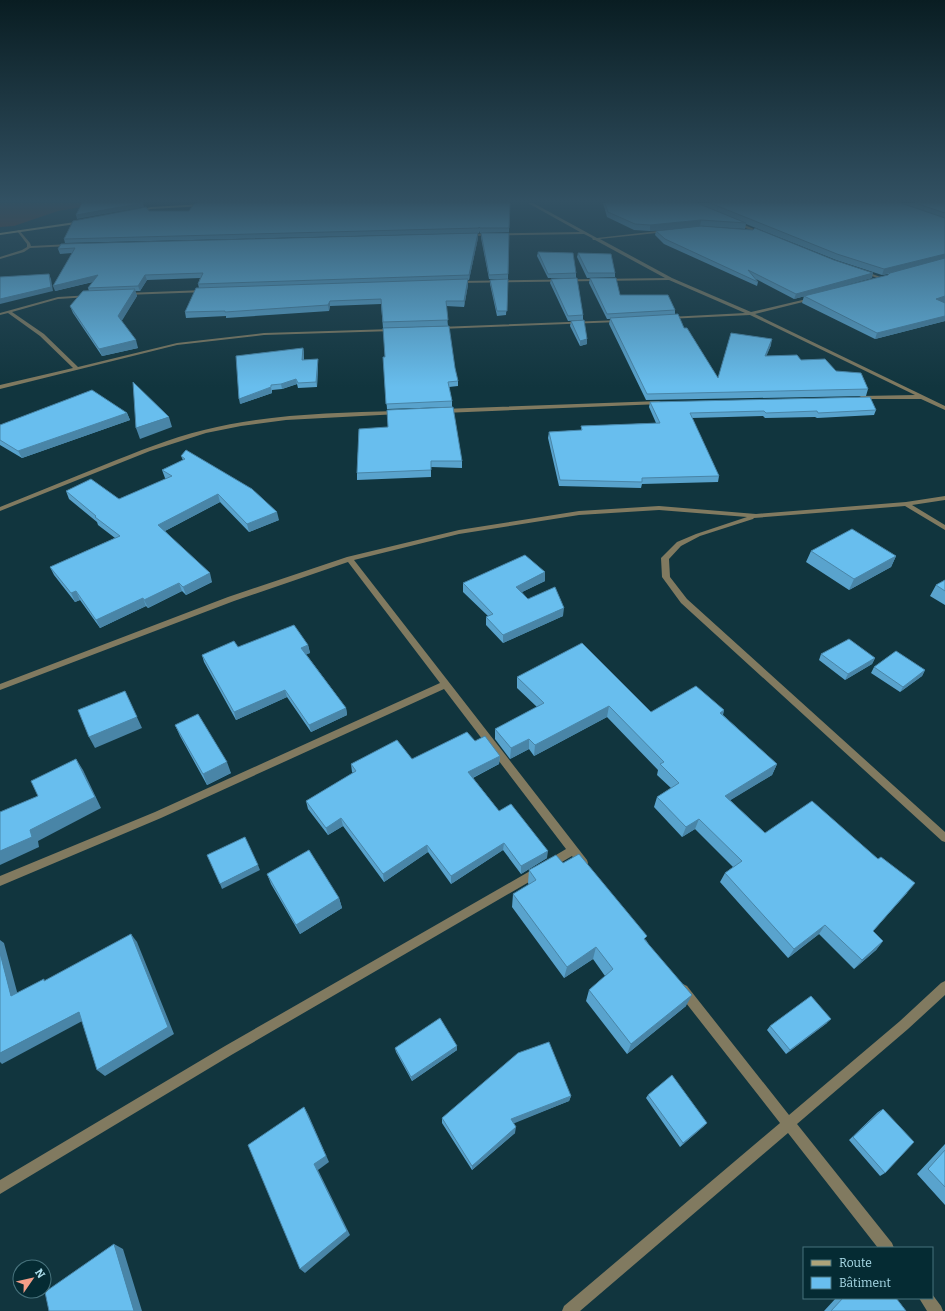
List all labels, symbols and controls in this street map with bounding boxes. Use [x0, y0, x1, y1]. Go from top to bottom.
legend [803, 1247, 933, 1299]
text: Route [839, 1256, 872, 1270]
north arrow [12, 1259, 52, 1299]
text: N [32, 1267, 48, 1281]
text: Bâtiment [839, 1276, 892, 1290]

